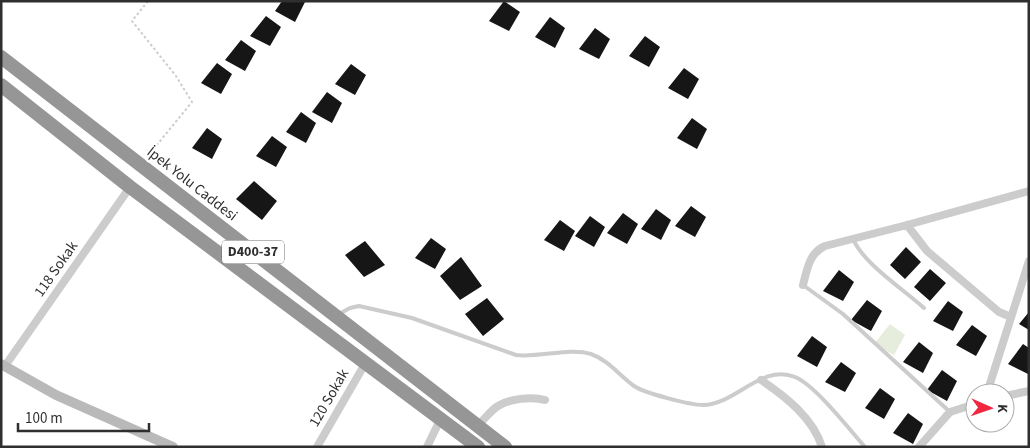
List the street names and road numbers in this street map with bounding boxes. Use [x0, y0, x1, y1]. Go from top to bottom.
street label: İpek Yolu Caddesi [142, 142, 242, 226]
street label: 118 Sokak [29, 236, 83, 301]
road number: D400-37 [222, 240, 284, 264]
street label: 120 Sokak [304, 365, 354, 431]

